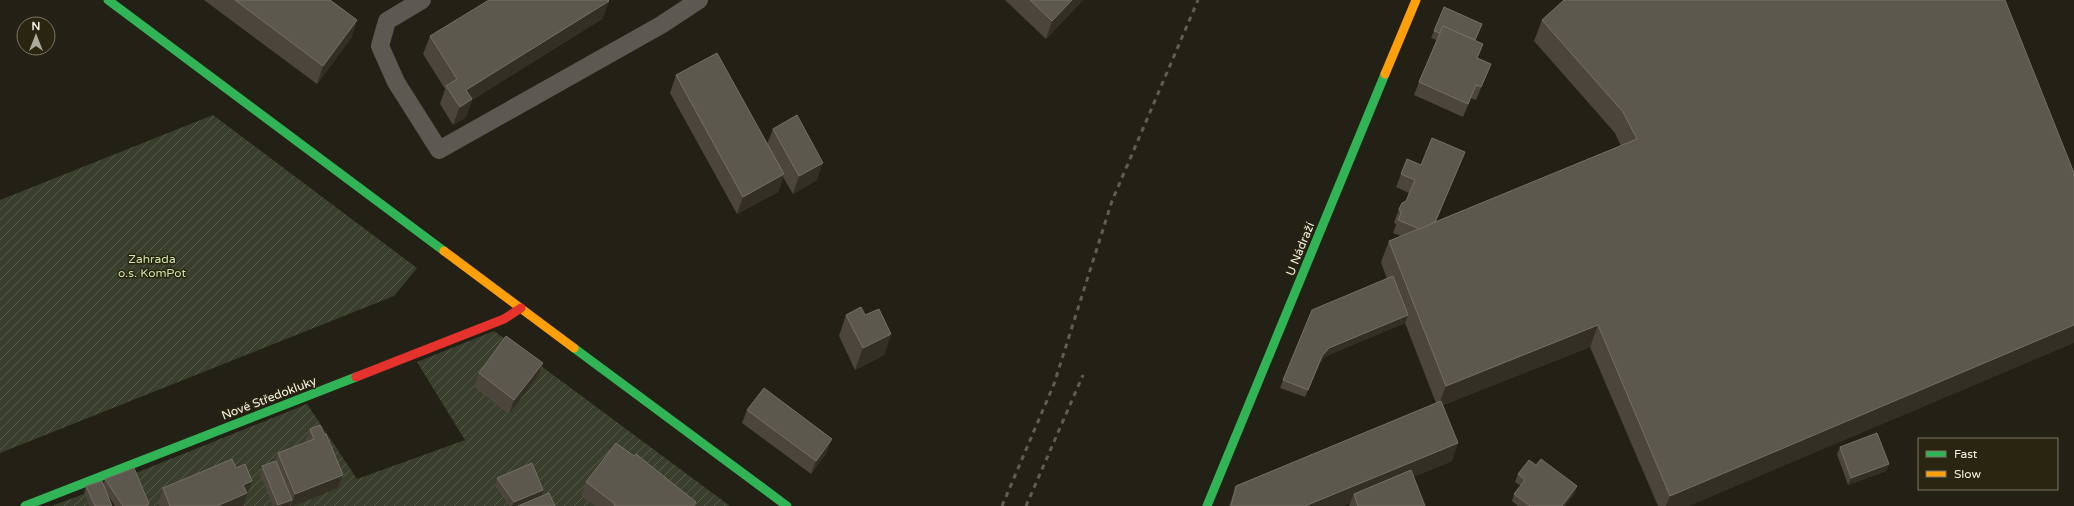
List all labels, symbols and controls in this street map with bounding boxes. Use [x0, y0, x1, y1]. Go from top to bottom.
north arrow [16, 16, 56, 56]
text: N [32, 20, 40, 33]
street label: U Nádraží [1283, 220, 1317, 278]
park label: Zahrada o.s. KomPot [118, 252, 187, 280]
street label: Nové Středokluky [220, 373, 319, 423]
legend [1918, 438, 2058, 490]
text: Fast [1954, 447, 1978, 461]
text: Slow [1954, 467, 1981, 481]

